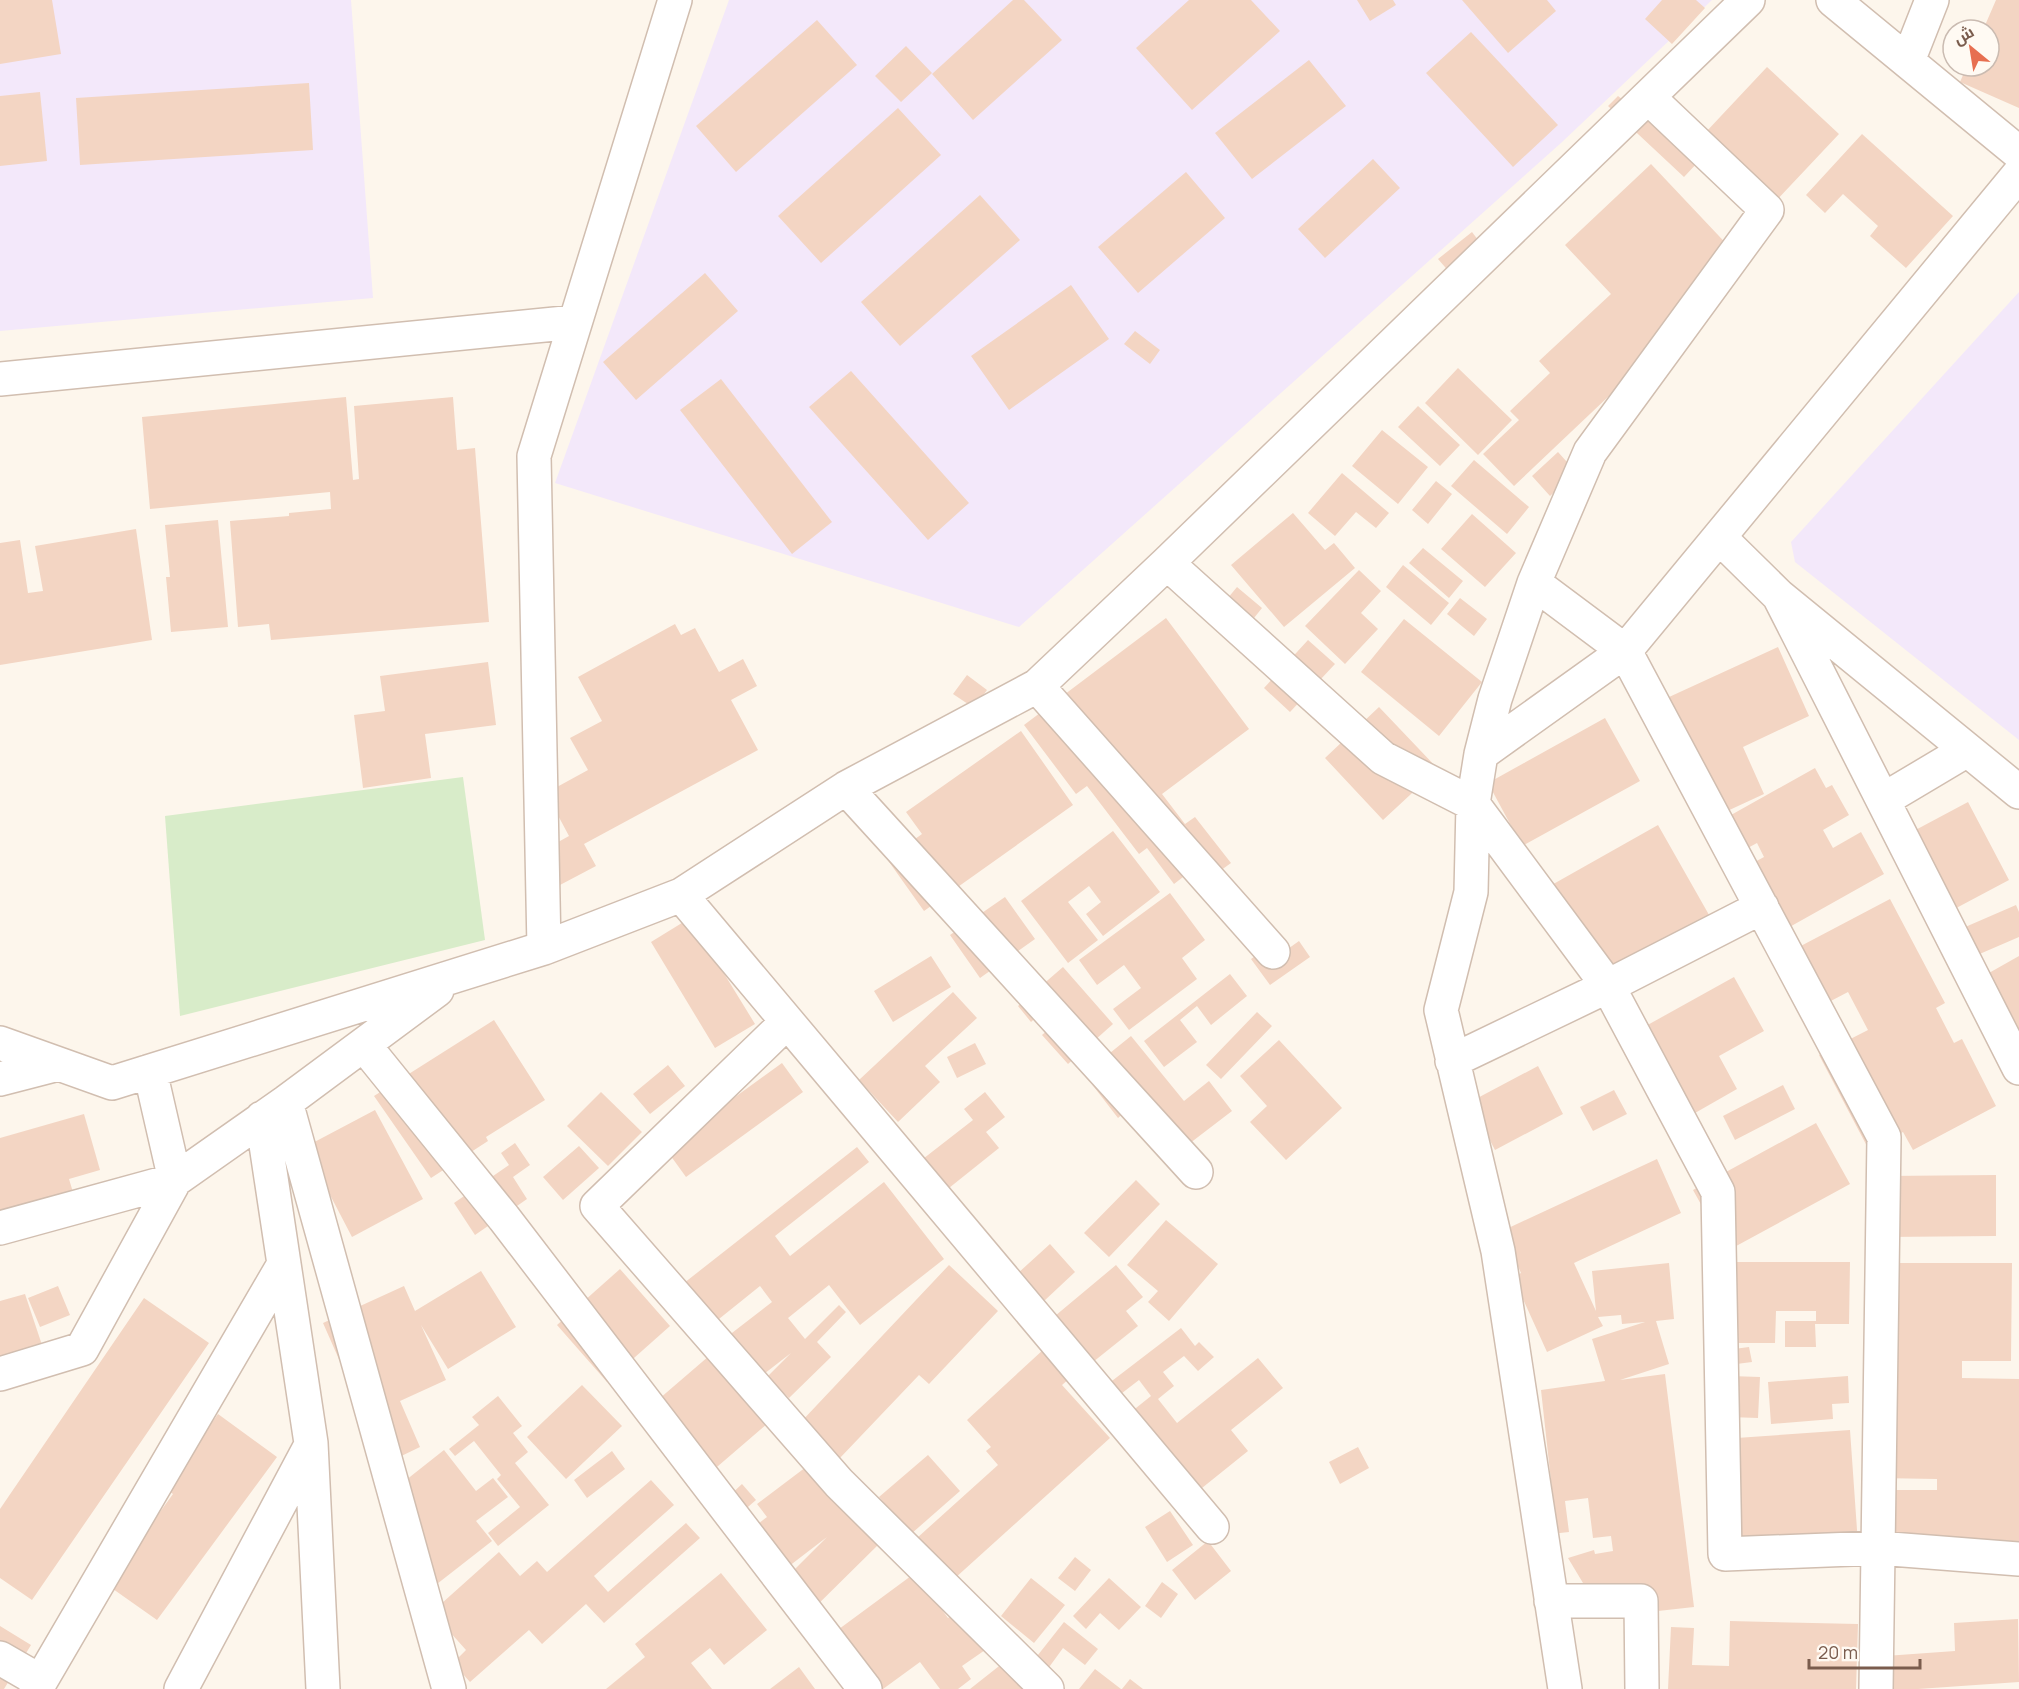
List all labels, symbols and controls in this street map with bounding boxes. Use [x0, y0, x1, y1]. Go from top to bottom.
north arrow [1941, 18, 2001, 78]
text: ش [1949, 20, 1978, 50]
scale bar [1809, 1632, 1920, 1670]
text: 20 m [1818, 1640, 1858, 1664]

